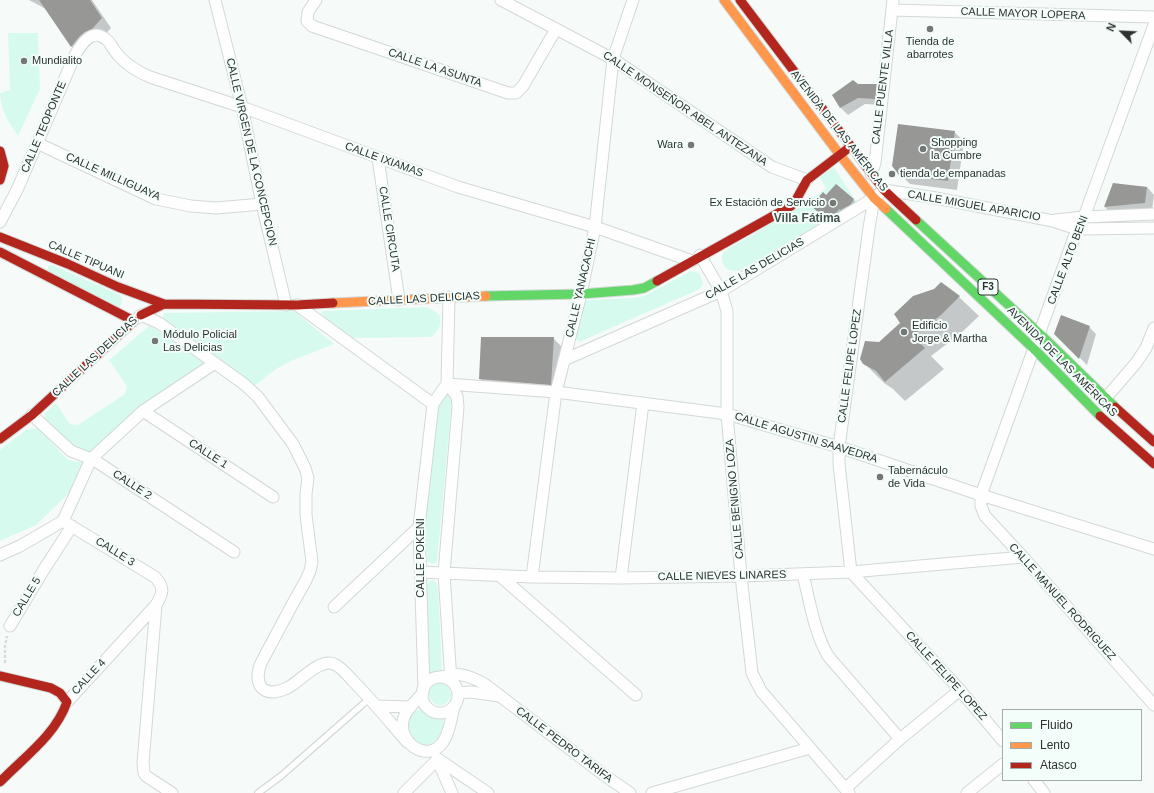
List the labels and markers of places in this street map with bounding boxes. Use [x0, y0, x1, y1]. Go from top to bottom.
marker: Tienda de abarrotes [925, 24, 935, 34]
place label: Tienda de abarrotes [906, 35, 954, 61]
place label: Mundialito [32, 54, 82, 68]
marker: Mundialito [19, 56, 29, 66]
place label: Shopping la Cumbre [931, 136, 982, 162]
place label: Wara [657, 138, 683, 152]
marker: Wara [686, 140, 696, 150]
marker: Shopping la Cumbre [918, 144, 928, 154]
place label: tienda de empanadas [900, 167, 1006, 181]
marker: tienda de empanadas [887, 169, 897, 179]
place label: Ex Estación de Servicio [709, 196, 825, 210]
marker: Ex Estación de Servicio [828, 198, 838, 208]
place label: Edificio Jorge & Martha [912, 319, 987, 345]
marker: Edificio Jorge & Martha [899, 327, 909, 337]
place label: Módulo Policial Las Delicias [163, 328, 237, 354]
marker: Módulo Policial Las Delicias [150, 336, 160, 346]
place label: Tabernáculo de Vida [888, 464, 948, 490]
marker: Tabernáculo de Vida [875, 472, 885, 482]

